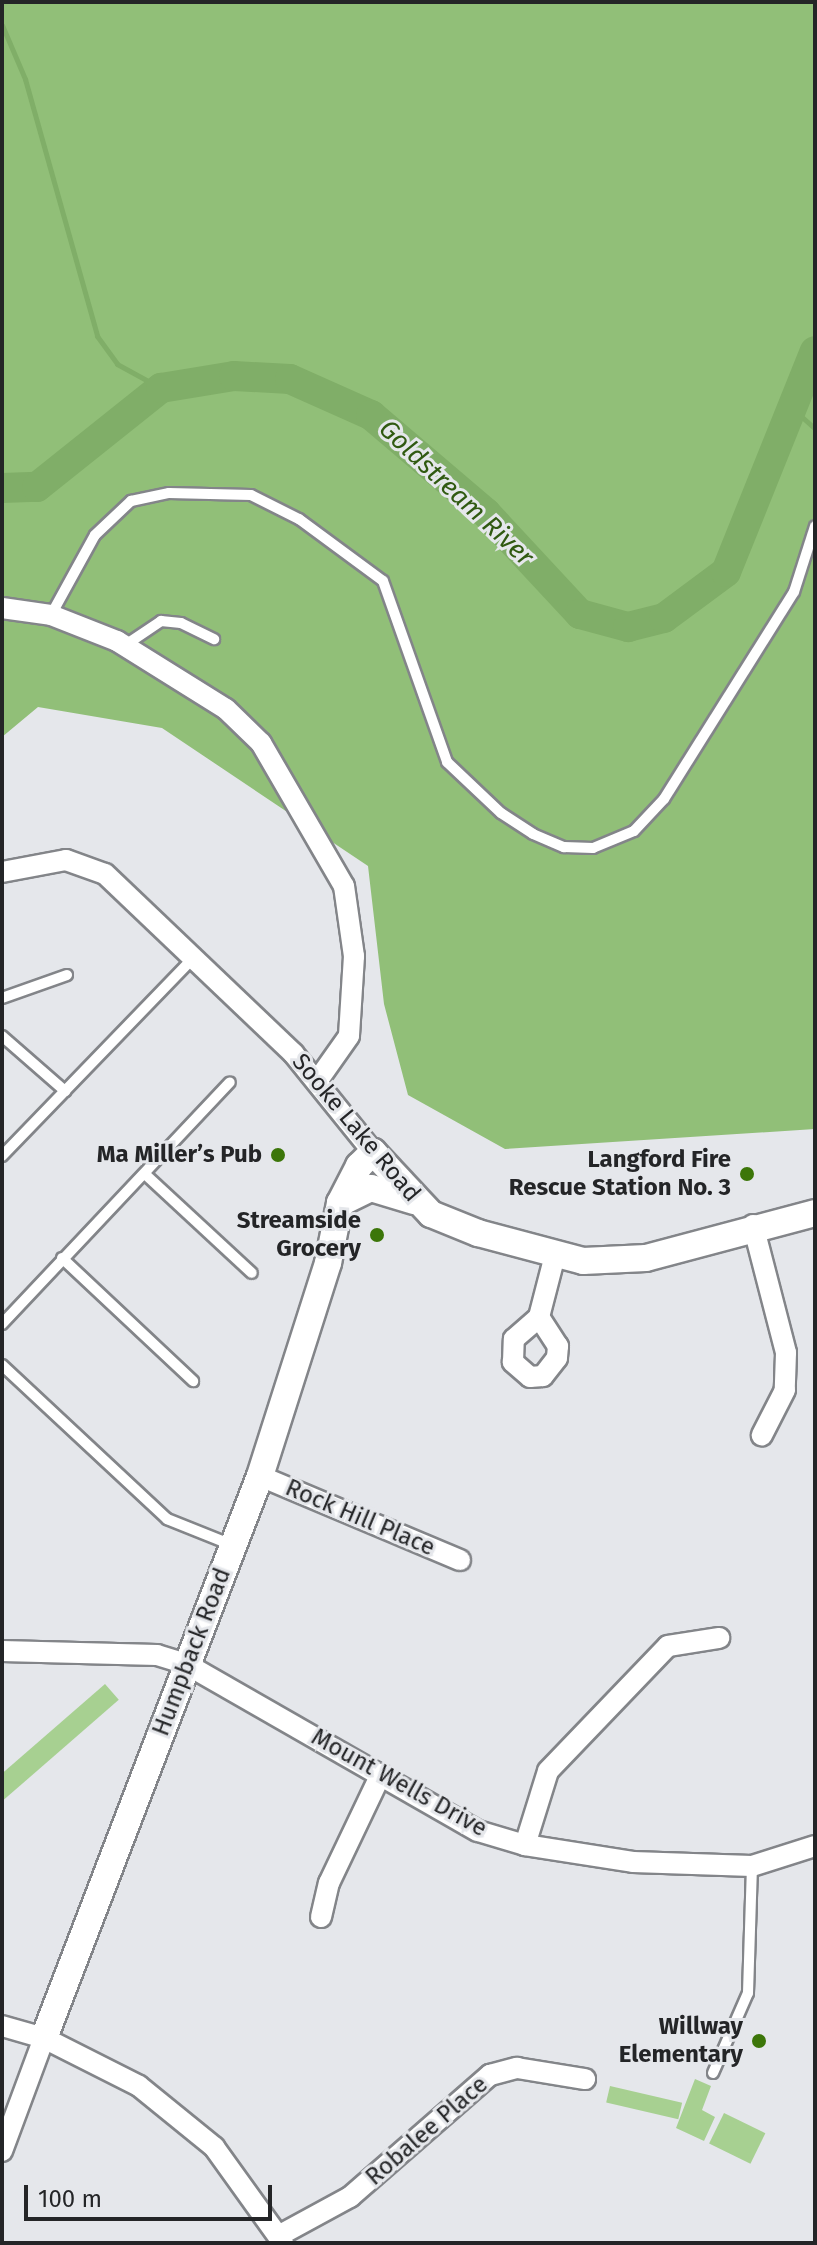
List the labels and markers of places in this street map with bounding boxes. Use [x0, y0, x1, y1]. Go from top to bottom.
place label: Ma Miller’s Pub [97, 1141, 262, 1169]
marker: Ma Miller’s Pub [269, 1146, 287, 1164]
place label: Langford Fire Rescue Station No. 3 [509, 1146, 731, 1202]
marker: Langford Fire Rescue Station No. 3 [738, 1165, 756, 1183]
place label: Streamside Grocery [237, 1207, 361, 1263]
marker: Streamside Grocery [368, 1226, 386, 1244]
place label: Willway Elementary [619, 2013, 743, 2069]
marker: Willway Elementary [750, 2032, 768, 2050]

